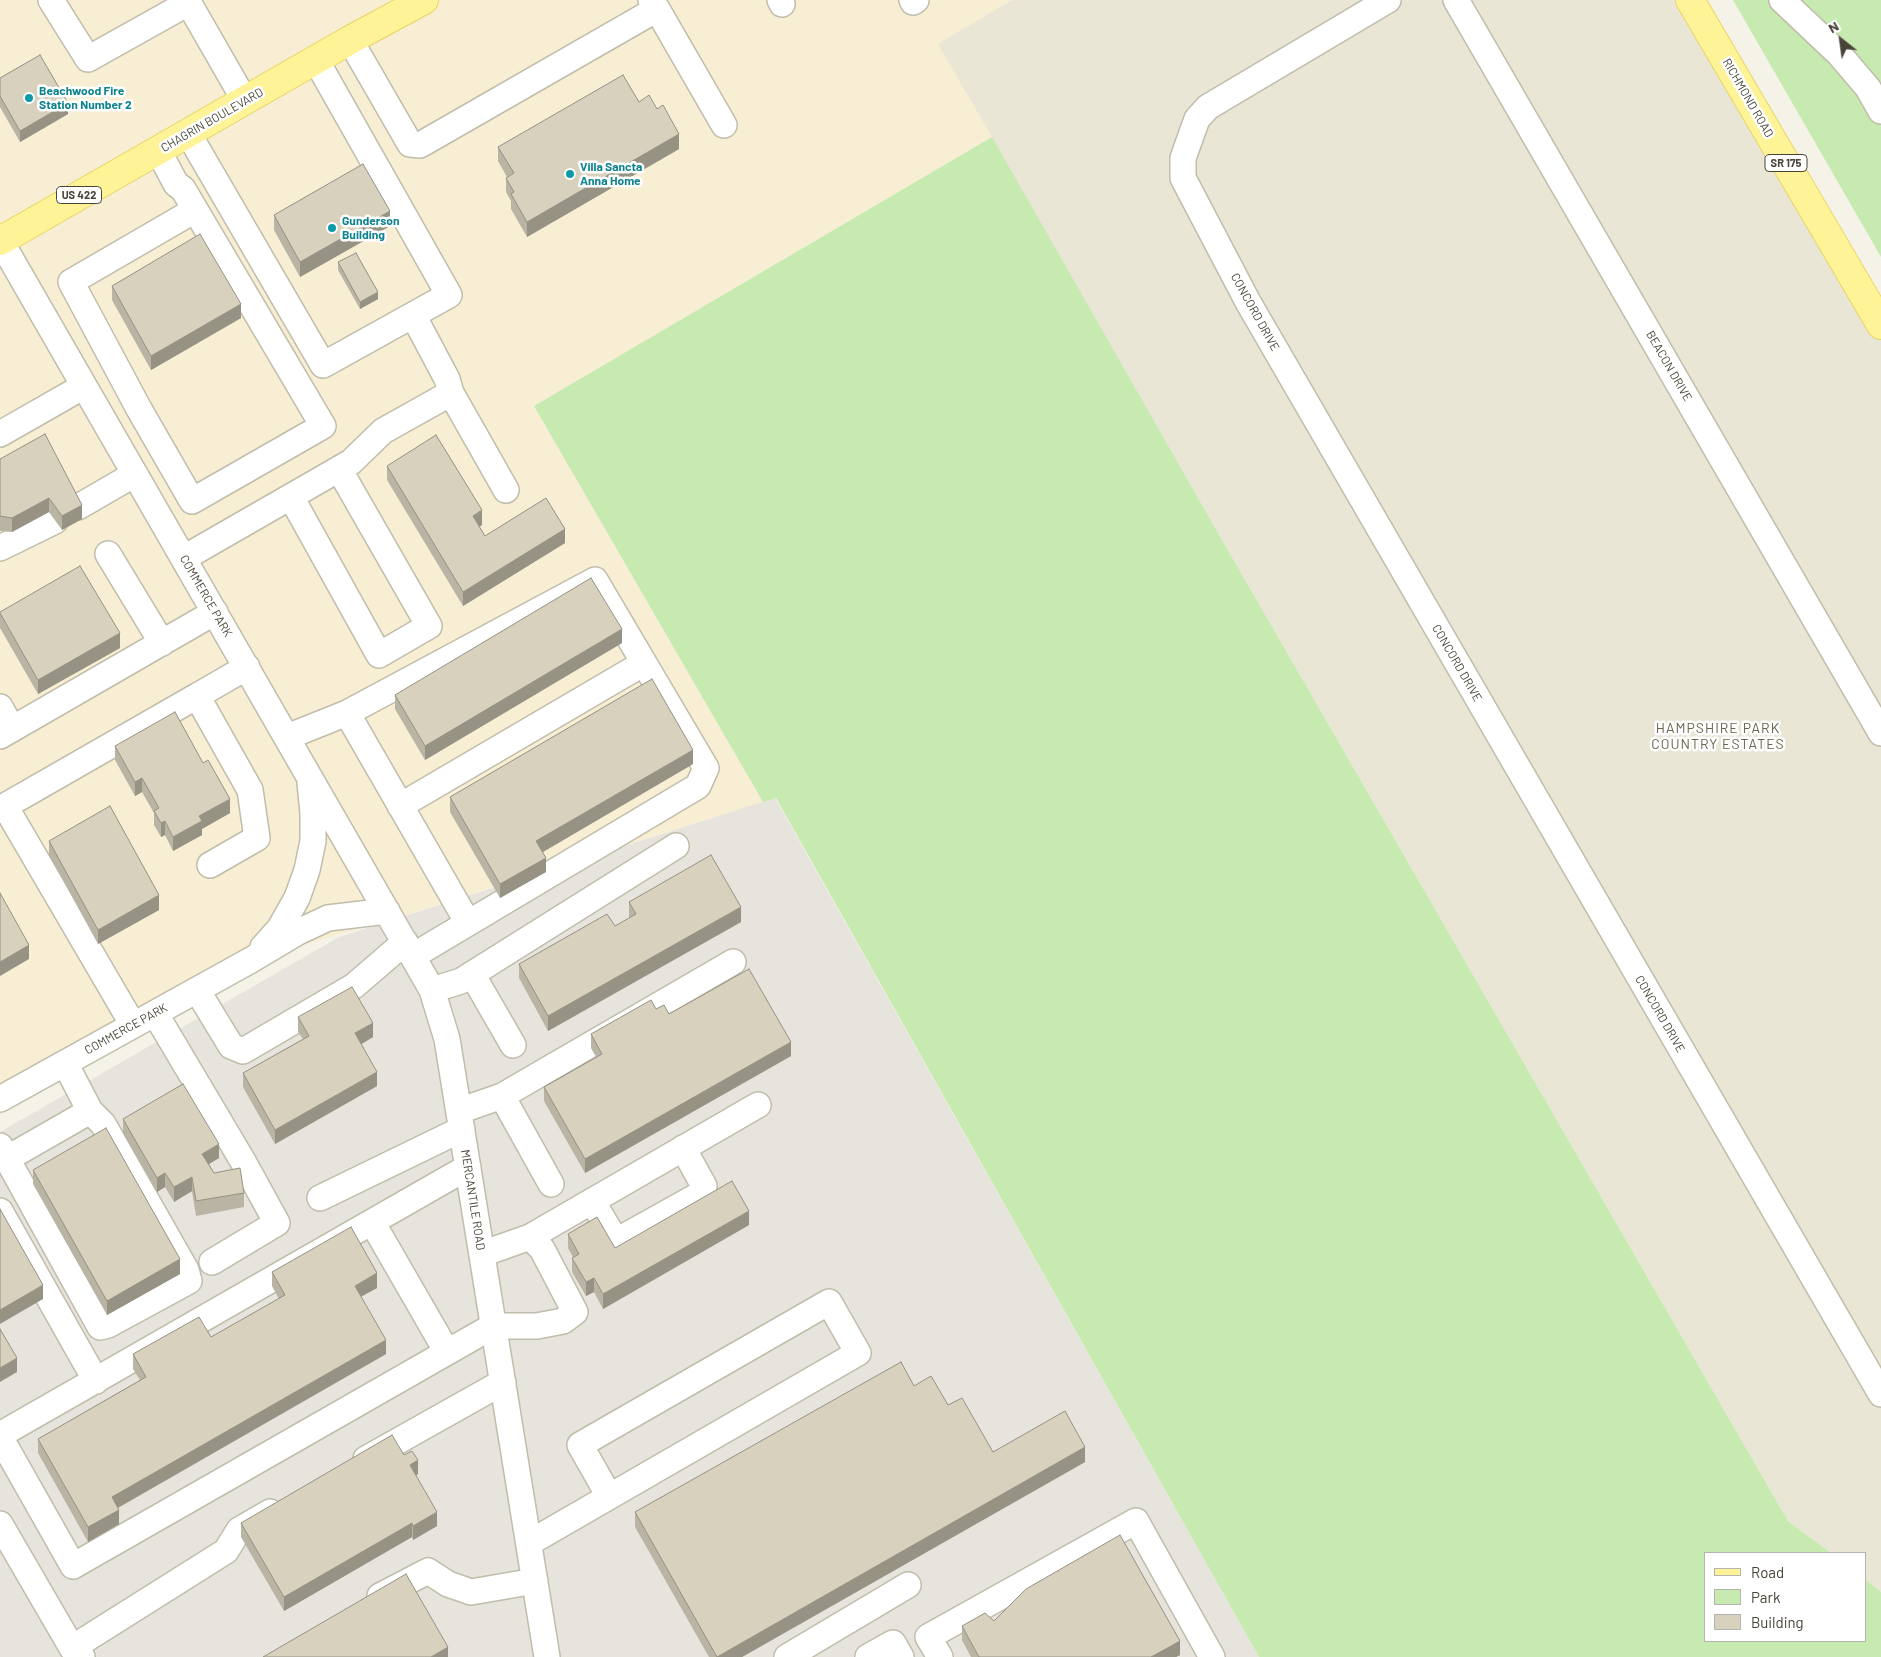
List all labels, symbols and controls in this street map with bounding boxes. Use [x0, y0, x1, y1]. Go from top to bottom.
north arrow [1816, 15, 1866, 65]
text: N [1825, 17, 1842, 36]
street label: RICHMOND ROAD [1720, 56, 1776, 140]
place label: Beachwood Fire Station Number 2 [39, 84, 132, 112]
street label: CHAGRIN BOULEVARD [158, 85, 266, 155]
marker: Beachwood Fire Station Number 2 [23, 92, 35, 104]
road number: SR 175 [1765, 154, 1807, 172]
place label: Villa Sancta Anna Home [580, 160, 642, 188]
marker: Villa Sancta Anna Home [564, 168, 576, 180]
road number: US 422 [56, 186, 102, 204]
place label: Gunderson Building [342, 214, 400, 242]
marker: Gunderson Building [326, 222, 338, 234]
street label: CONCORD DRIVE [1228, 271, 1282, 353]
street label: BEACON DRIVE [1643, 328, 1695, 404]
street label: COMMERCE PARK [177, 552, 235, 640]
street label: CONCORD DRIVE [1429, 622, 1485, 704]
district label: HAMPSHIRE PARK COUNTRY ESTATES [1649, 720, 1787, 752]
street label: CONCORD DRIVE [1632, 973, 1688, 1055]
street label: COMMERCE PARK [82, 1000, 170, 1058]
street label: MERCANTILE ROAD [458, 1149, 488, 1251]
legend [1704, 1552, 1866, 1642]
text: Road [1751, 1563, 1784, 1581]
text: Park [1751, 1588, 1780, 1606]
text: Building [1751, 1613, 1804, 1631]

